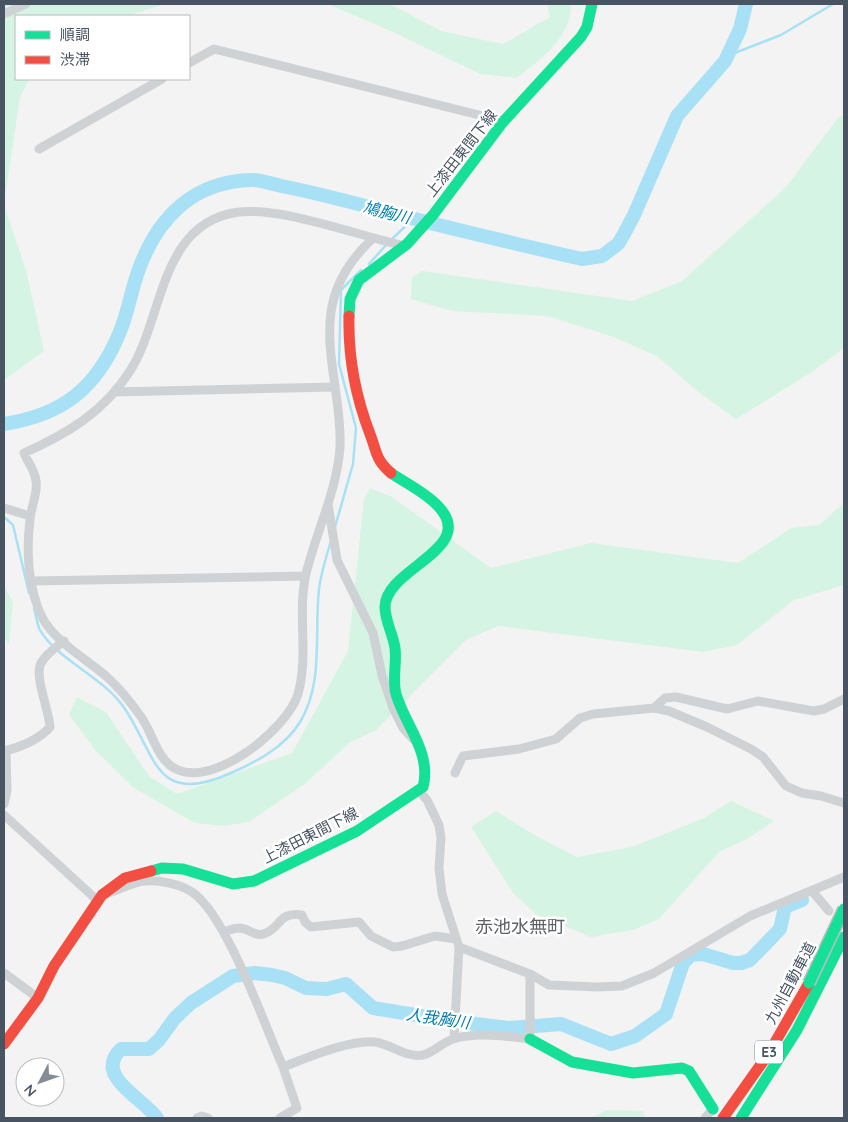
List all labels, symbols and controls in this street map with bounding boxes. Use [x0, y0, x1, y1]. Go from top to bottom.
legend [15, 15, 190, 80]
text: 順調 [60, 25, 90, 44]
text: 渋滞 [60, 50, 90, 69]
street label: 上漆田東間下線 [421, 106, 501, 200]
water label: 鳩胸川 [361, 196, 415, 228]
street label: 上漆田東間下線 [259, 803, 361, 867]
district label: 赤池水無町 [475, 915, 565, 938]
street label: 九州自動車道 [760, 939, 820, 1027]
water label: 人我胸川 [405, 1004, 473, 1033]
road number: E3 [755, 1040, 783, 1064]
north arrow [15, 1057, 65, 1107]
text: N [20, 1081, 40, 1100]

